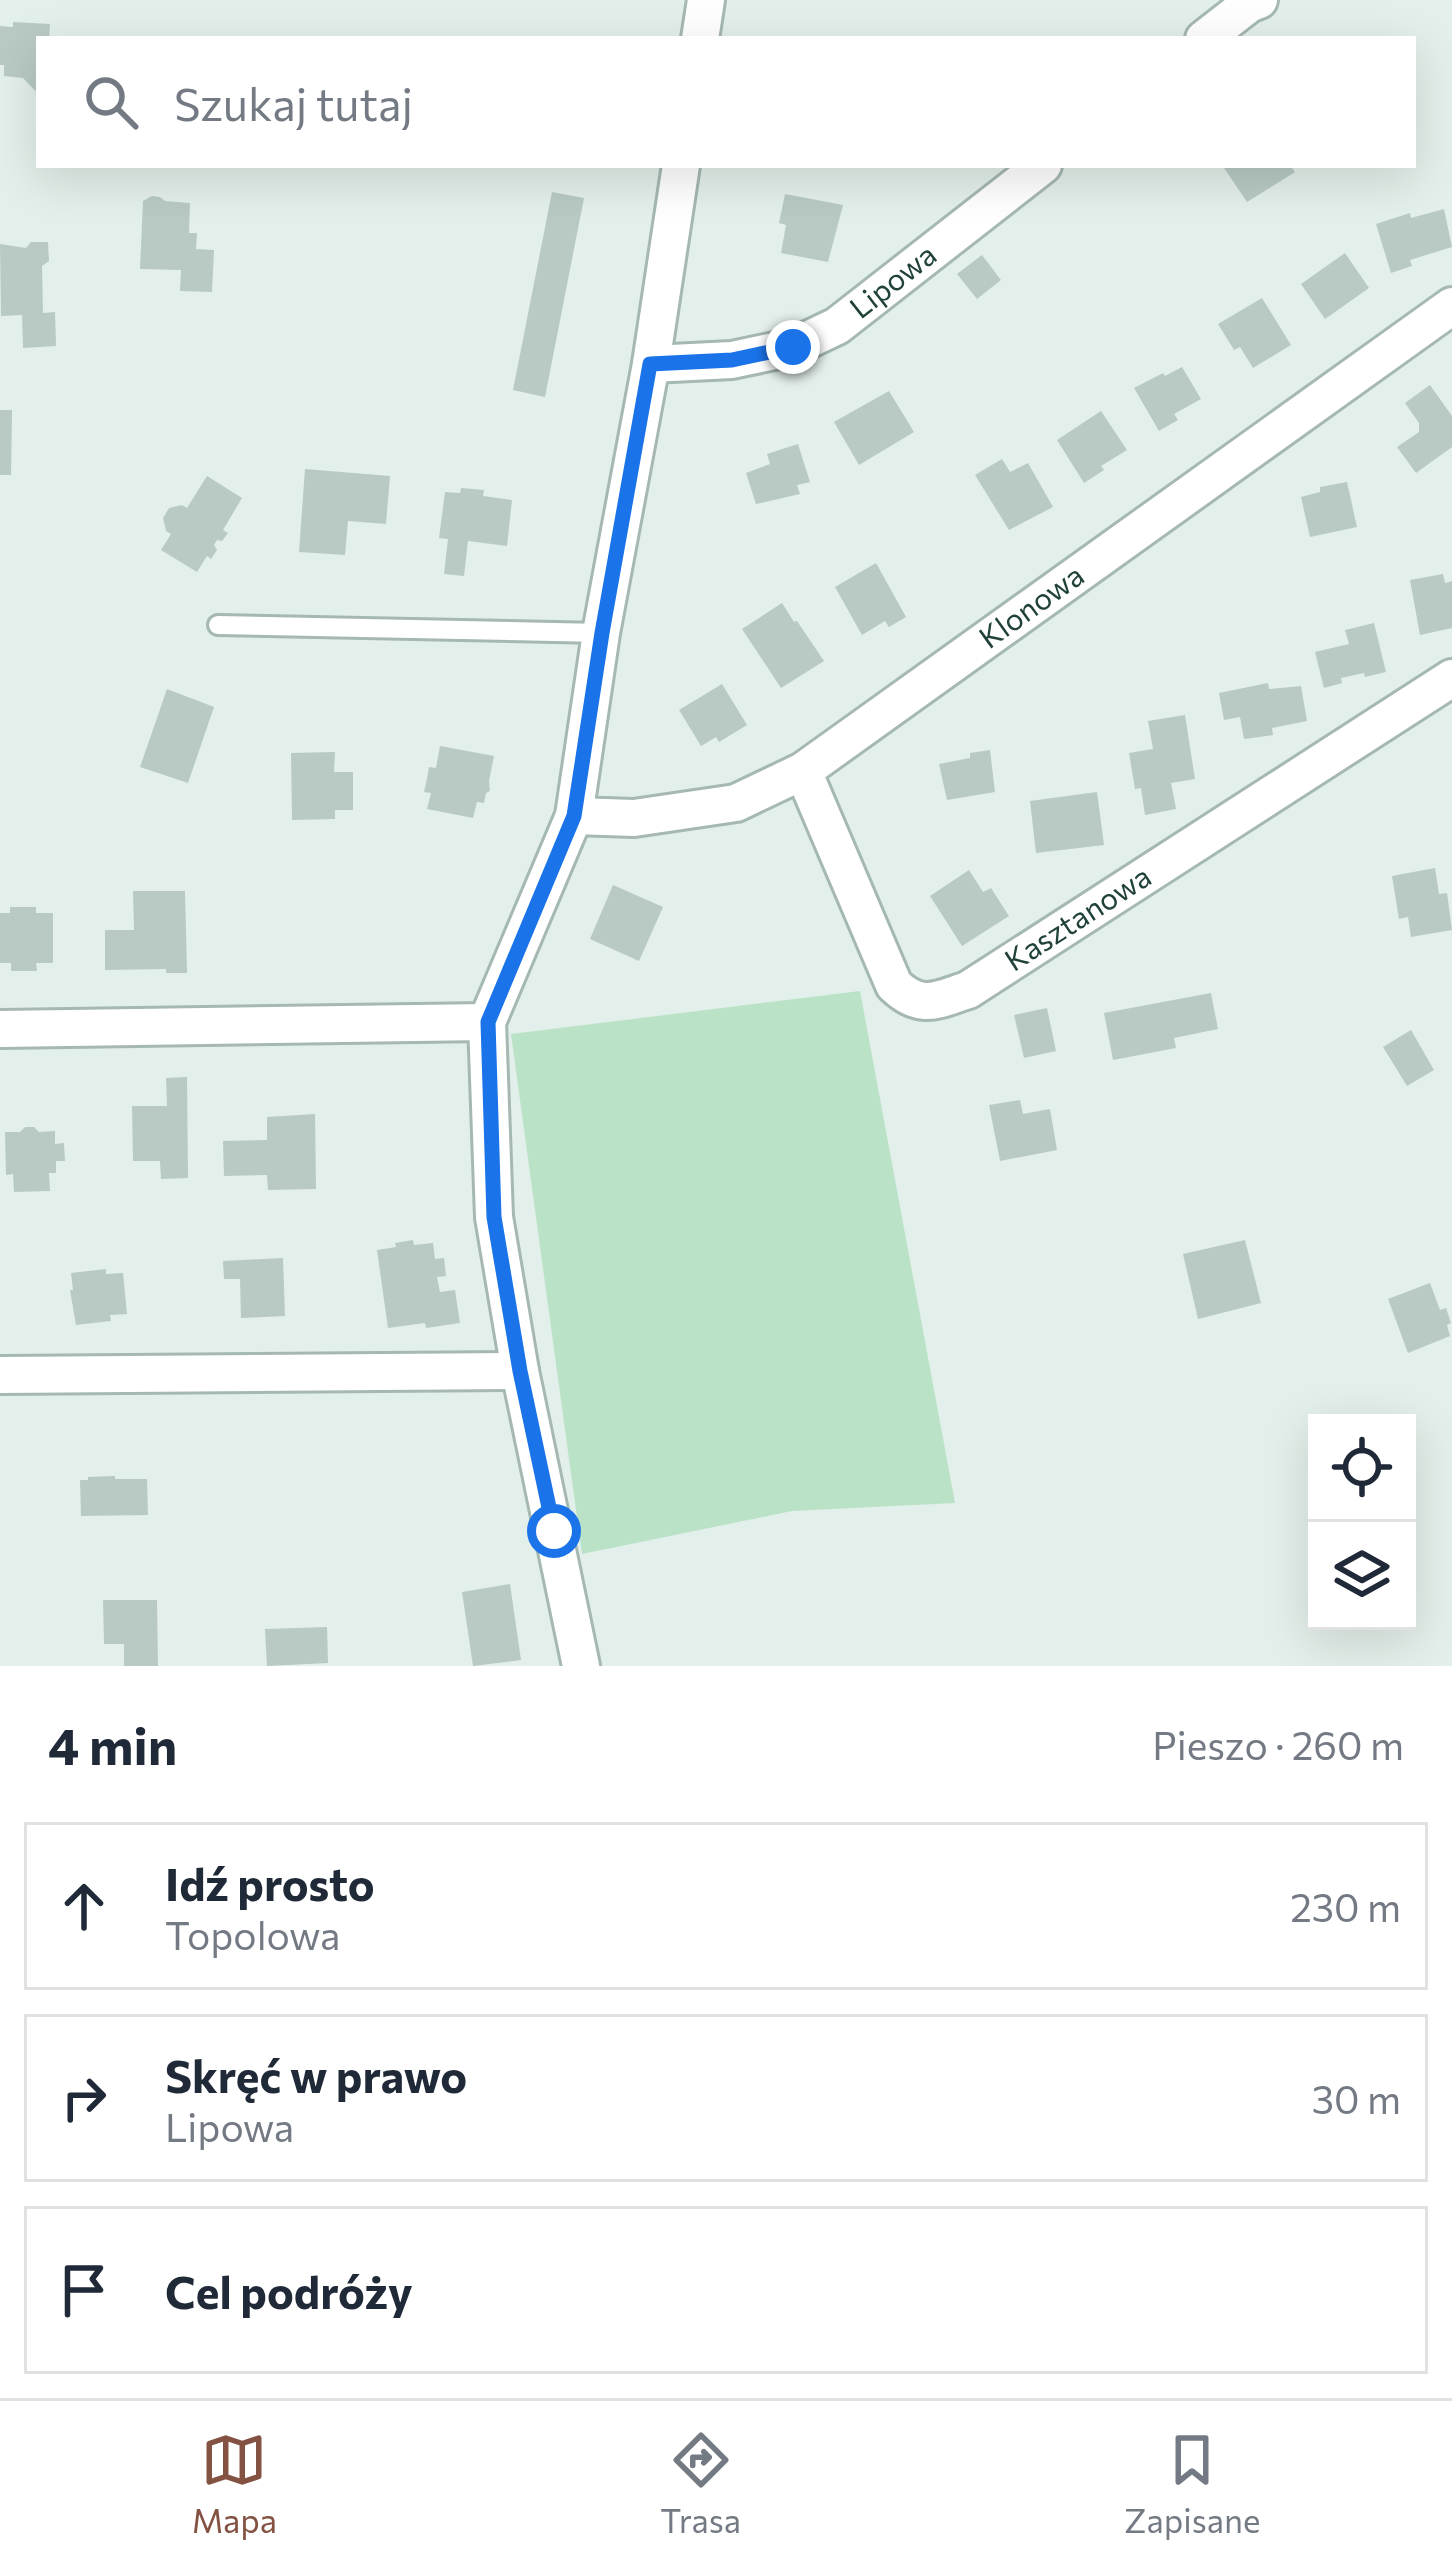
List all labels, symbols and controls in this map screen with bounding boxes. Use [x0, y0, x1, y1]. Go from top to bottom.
search box [36, 36, 1416, 168]
icon: search [78, 69, 144, 135]
text: Szukaj tutaj [174, 75, 413, 130]
street label: Lipowa [841, 235, 943, 325]
route end [766, 320, 820, 374]
street label: Klonowa [971, 555, 1090, 655]
street label: Kasztanowa [997, 856, 1157, 977]
map controls [1308, 1414, 1416, 1630]
button: locate [1308, 1414, 1416, 1522]
route start [527, 1504, 581, 1558]
button: layers [1308, 1522, 1416, 1630]
text: 4 min [48, 1713, 177, 1776]
text: Pieszo · 260 m [1152, 1720, 1404, 1768]
text: Idź prosto [165, 1855, 375, 1910]
icon: ahead [51, 1873, 117, 1939]
text: 230 m [1290, 1882, 1401, 1930]
text: Topolowa [165, 1910, 340, 1958]
text: Skręć w prawo [165, 2047, 467, 2102]
icon: right [51, 2065, 117, 2131]
text: 30 m [1312, 2074, 1401, 2122]
text: Lipowa [165, 2102, 294, 2150]
icon: arrive [51, 2257, 117, 2323]
text: Cel podróży [165, 2263, 413, 2318]
tab: Mapa [192, 2427, 277, 2540]
tab: Trasa [660, 2427, 741, 2540]
tab: Zapisane [1124, 2427, 1260, 2540]

